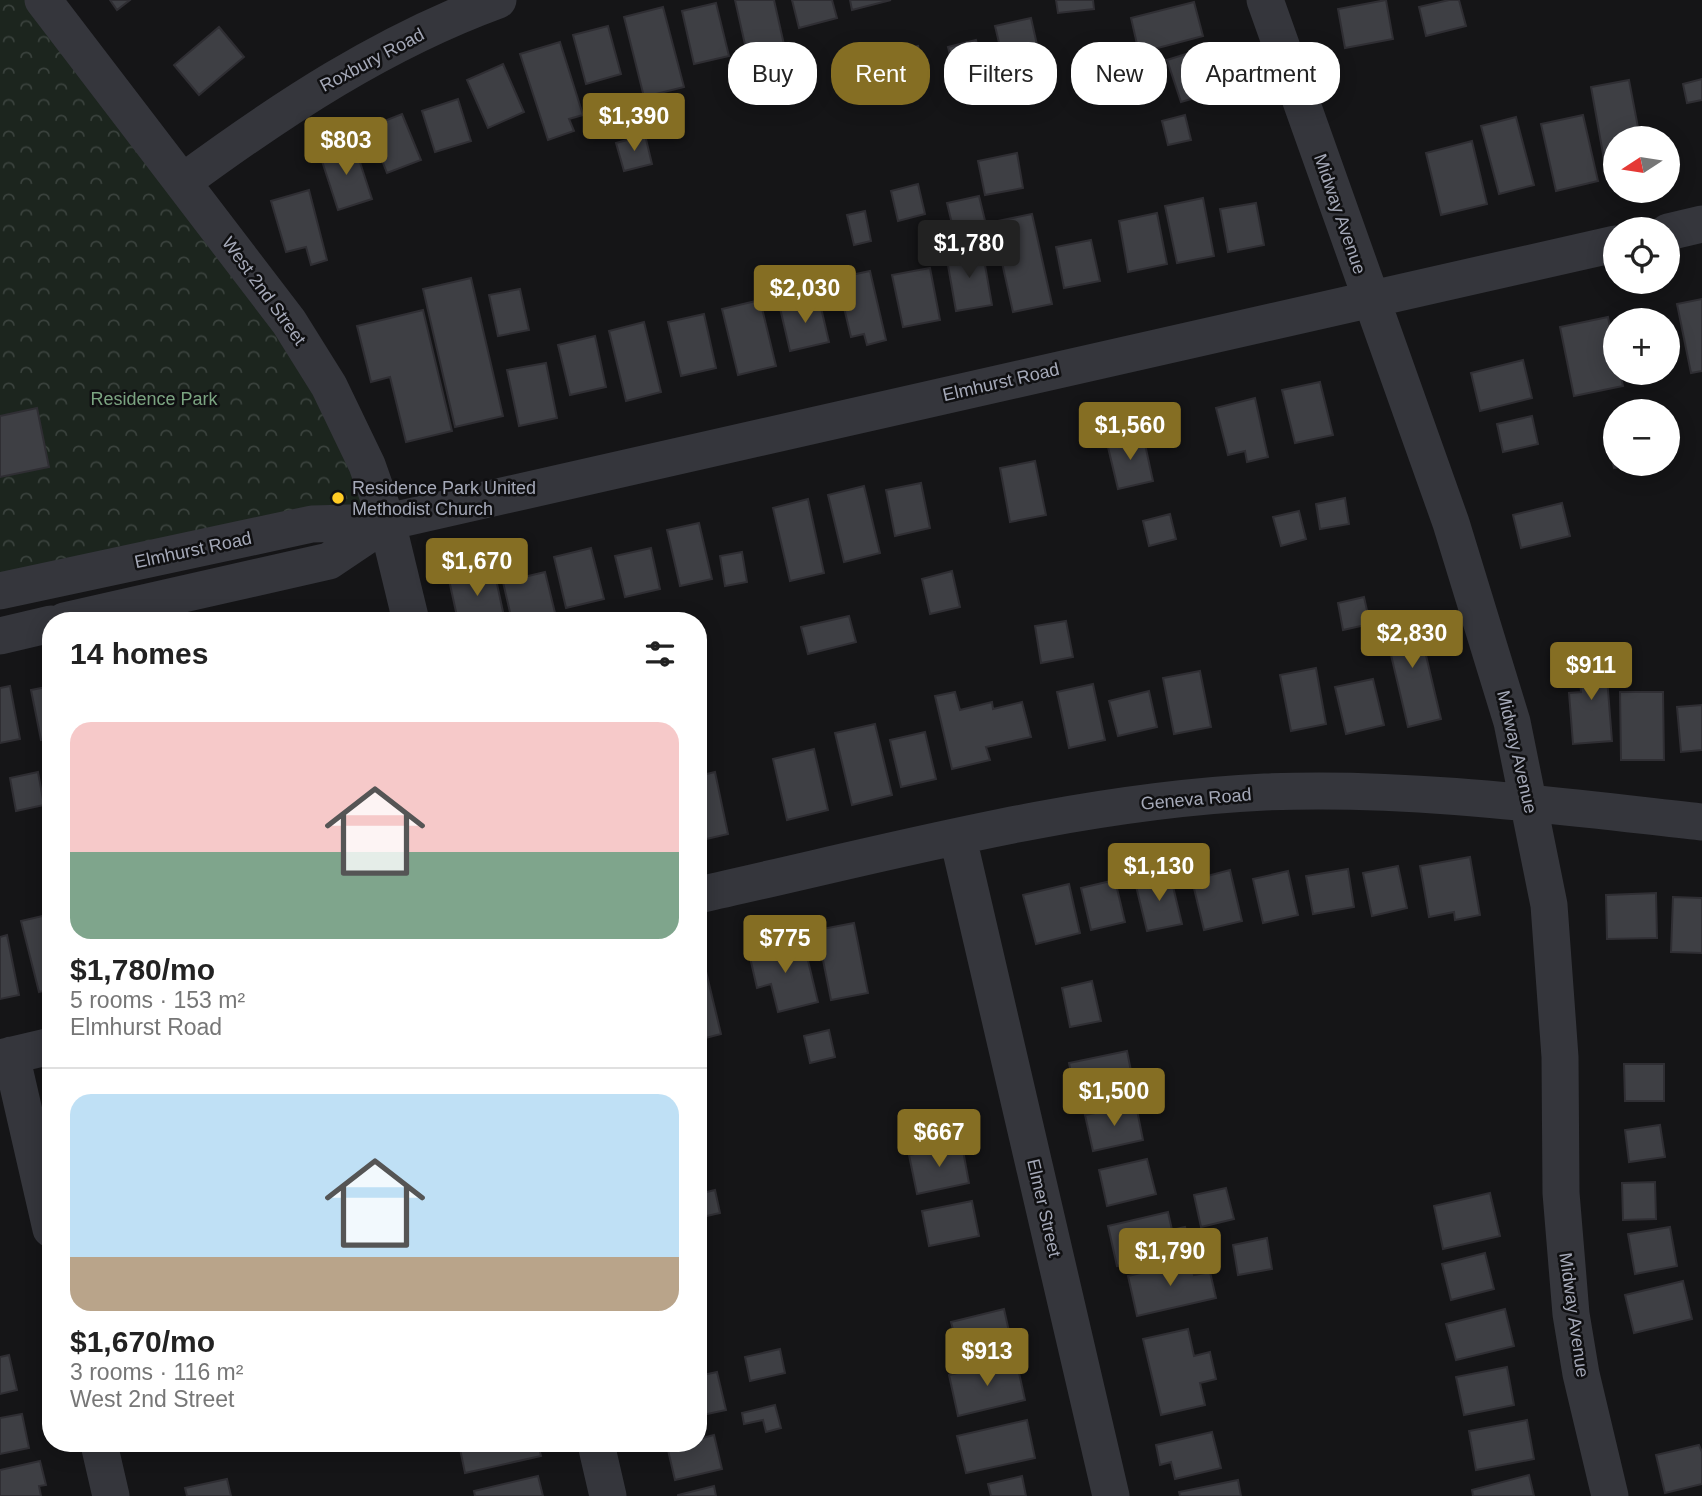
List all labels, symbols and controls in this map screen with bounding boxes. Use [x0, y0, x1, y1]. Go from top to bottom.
street label: Roxbury Road [317, 24, 427, 96]
chip: Buy [728, 42, 817, 105]
chip: Rent [831, 42, 930, 105]
chip: Filters [944, 42, 1057, 105]
chip: New [1071, 42, 1167, 105]
chip: Apartment [1181, 42, 1340, 105]
pin: $1,390 [577, 94, 691, 153]
text: $1,390 [599, 103, 669, 129]
pin: $803 [305, 118, 387, 177]
north arrow [1603, 126, 1680, 203]
map controls [1603, 126, 1680, 476]
text: $803 [320, 127, 372, 153]
street label: Midway Avenue [1310, 151, 1370, 277]
button: locate [1603, 217, 1680, 294]
pin: $1,780 [912, 220, 1026, 280]
text: $1,780 [934, 230, 1004, 256]
street label: West 2nd Street [218, 233, 310, 349]
pin: $2,030 [748, 266, 862, 325]
text: $2,030 [770, 275, 840, 301]
button: + [1603, 308, 1680, 385]
street label: Elmhurst Road [941, 359, 1061, 405]
park label: Residence Park [90, 389, 219, 409]
button: − [1603, 399, 1680, 476]
pin: $1,560 [1073, 402, 1187, 462]
text: $1,560 [1095, 412, 1165, 438]
place label: Residence Park United Methodist Church [352, 478, 536, 519]
marker: Residence Park United Methodist Church [330, 490, 346, 506]
street label: Elmhurst Road [133, 528, 253, 572]
pin: $1,670 [420, 538, 534, 598]
text: $1,670 [442, 548, 512, 574]
pin: $2,830 [1355, 610, 1469, 670]
text: $2,830 [1377, 620, 1447, 646]
icon: filters [641, 635, 679, 673]
text: 14 homes [70, 637, 208, 670]
pin: $911 [1550, 642, 1632, 702]
text: $911 [1566, 652, 1616, 678]
street label: Midway Avenue [1493, 688, 1541, 816]
icon: home [312, 768, 438, 894]
street label: Geneva Road [1140, 784, 1252, 814]
pin: $1,130 [1102, 844, 1216, 903]
text: $1,130 [1124, 853, 1194, 879]
pin: $775 [744, 916, 826, 975]
text: $775 [759, 925, 811, 951]
text: $1,780/mo [70, 953, 215, 986]
text: 5 rooms · 153 m² [70, 987, 245, 1013]
text: Elmhurst Road [70, 1014, 222, 1040]
pin: $1,500 [1057, 1068, 1171, 1128]
text: $1,500 [1079, 1078, 1149, 1104]
pin: $667 [898, 1110, 980, 1169]
text: $667 [913, 1119, 965, 1145]
icon: home [312, 1140, 438, 1266]
street label: Elmer Street [1023, 1157, 1065, 1259]
pin: $1,790 [1113, 1228, 1227, 1288]
text: $1,790 [1135, 1238, 1205, 1264]
street label: Midway Avenue [1555, 1251, 1593, 1379]
text: $1,670/mo [70, 1325, 215, 1358]
pin: $913 [946, 1328, 1028, 1388]
text: $913 [961, 1338, 1013, 1364]
text: 3 rooms · 116 m² [70, 1359, 243, 1385]
text: West 2nd Street [70, 1386, 235, 1412]

